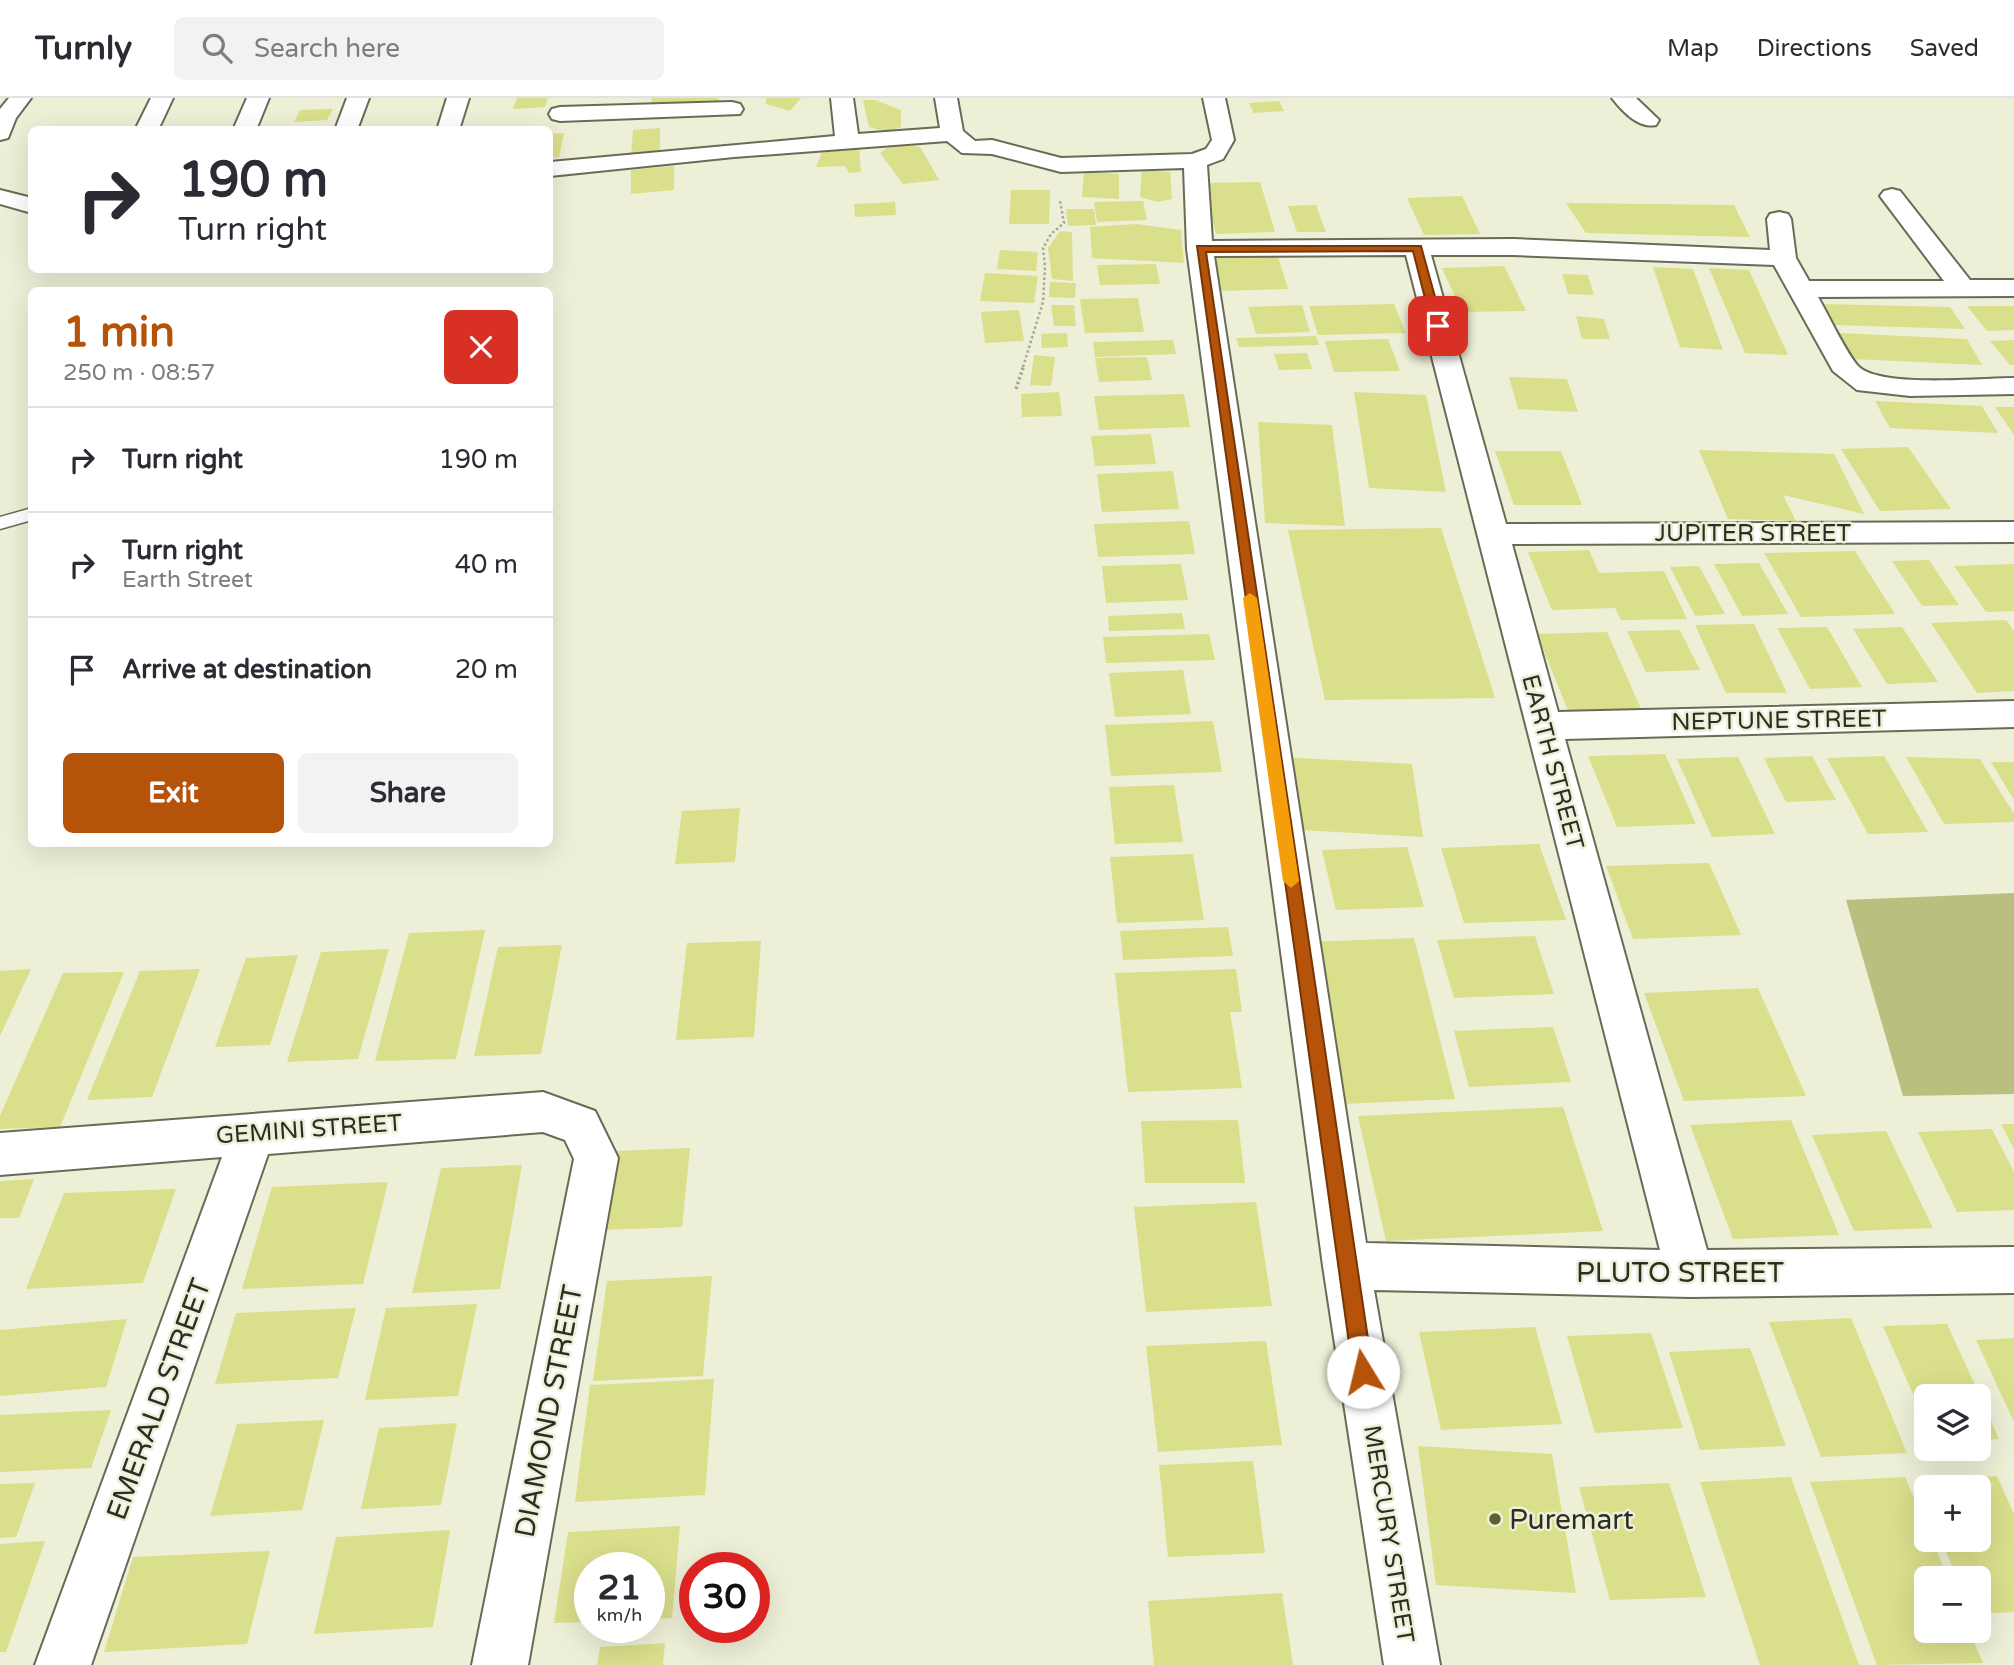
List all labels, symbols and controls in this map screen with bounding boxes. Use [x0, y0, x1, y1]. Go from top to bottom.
search box [174, 17, 664, 80]
text: Turnly [35, 29, 132, 68]
icon: search [198, 29, 236, 67]
text: Search here [254, 33, 400, 64]
text: Map [1667, 34, 1719, 63]
text: Directions [1757, 34, 1872, 63]
text: Saved [1910, 34, 1979, 63]
text: 190 m [178, 151, 328, 210]
icon: right [63, 154, 154, 245]
text: Turn right [178, 211, 327, 249]
pin [1408, 296, 1468, 356]
text: 1 min [63, 307, 175, 358]
icon: arrive [1419, 307, 1457, 345]
button: close [444, 310, 518, 384]
text: 250 m · 08:57 [63, 359, 215, 387]
icon: right [63, 441, 101, 479]
text: Turn right [122, 444, 243, 475]
text: 190 m [438, 444, 518, 475]
street label: JUPITER STREET [1655, 519, 1852, 548]
text: Turn right [122, 535, 243, 566]
icon: right [63, 546, 101, 584]
text: 40 m [455, 549, 518, 580]
text: Earth Street [122, 566, 253, 594]
icon: arrive [63, 651, 101, 689]
text: Arrive at destination [122, 654, 372, 685]
text: 20 m [455, 654, 518, 685]
street label: EARTH STREET [1515, 671, 1590, 853]
street label: NEPTUNE STREET [1671, 704, 1887, 737]
button: Exit [63, 753, 284, 833]
button: Share [298, 753, 518, 833]
street label: GEMINI STREET [215, 1108, 404, 1150]
street label: PLUTO STREET [1576, 1256, 1784, 1290]
street label: EMERALD STREET [100, 1274, 218, 1525]
street label: DIAMOND STREET [508, 1282, 590, 1540]
position arrow [1326, 1335, 1400, 1409]
map controls [1914, 1384, 1991, 1643]
button: layers [1914, 1384, 1991, 1461]
street label: MERCURY STREET [1357, 1423, 1420, 1645]
button: + [1914, 1475, 1991, 1552]
place label: Puremart [1509, 1503, 1634, 1537]
marker: Puremart [1487, 1511, 1503, 1527]
speed limit sign: 30 [679, 1552, 770, 1643]
button: − [1914, 1566, 1991, 1643]
text: 21 [598, 1567, 641, 1609]
text: km/h [597, 1604, 642, 1626]

